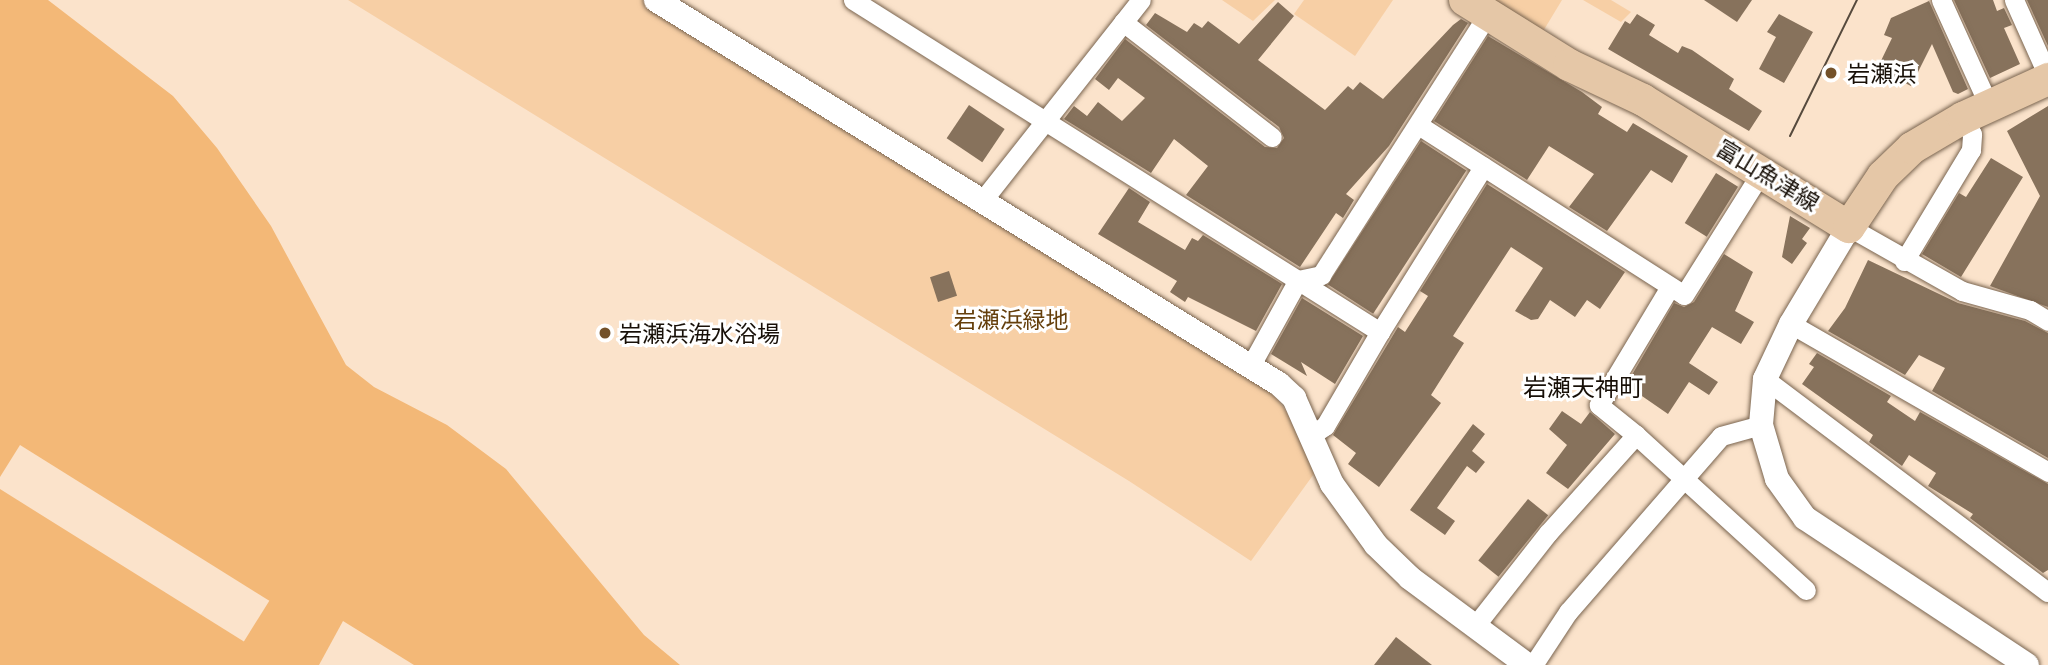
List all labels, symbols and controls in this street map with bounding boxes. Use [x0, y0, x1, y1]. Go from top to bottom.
place label: 岩瀬浜 [1847, 59, 1916, 87]
marker: 岩瀬浜 [1821, 63, 1841, 83]
street label: 富山魚津線 [1712, 134, 1824, 216]
park label: 岩瀬浜緑地 [954, 305, 1068, 333]
place label: 岩瀬浜海水浴場 [619, 319, 780, 347]
marker: 岩瀬浜海水浴場 [597, 325, 613, 341]
district label: 岩瀬天神町 [1523, 373, 1643, 401]

